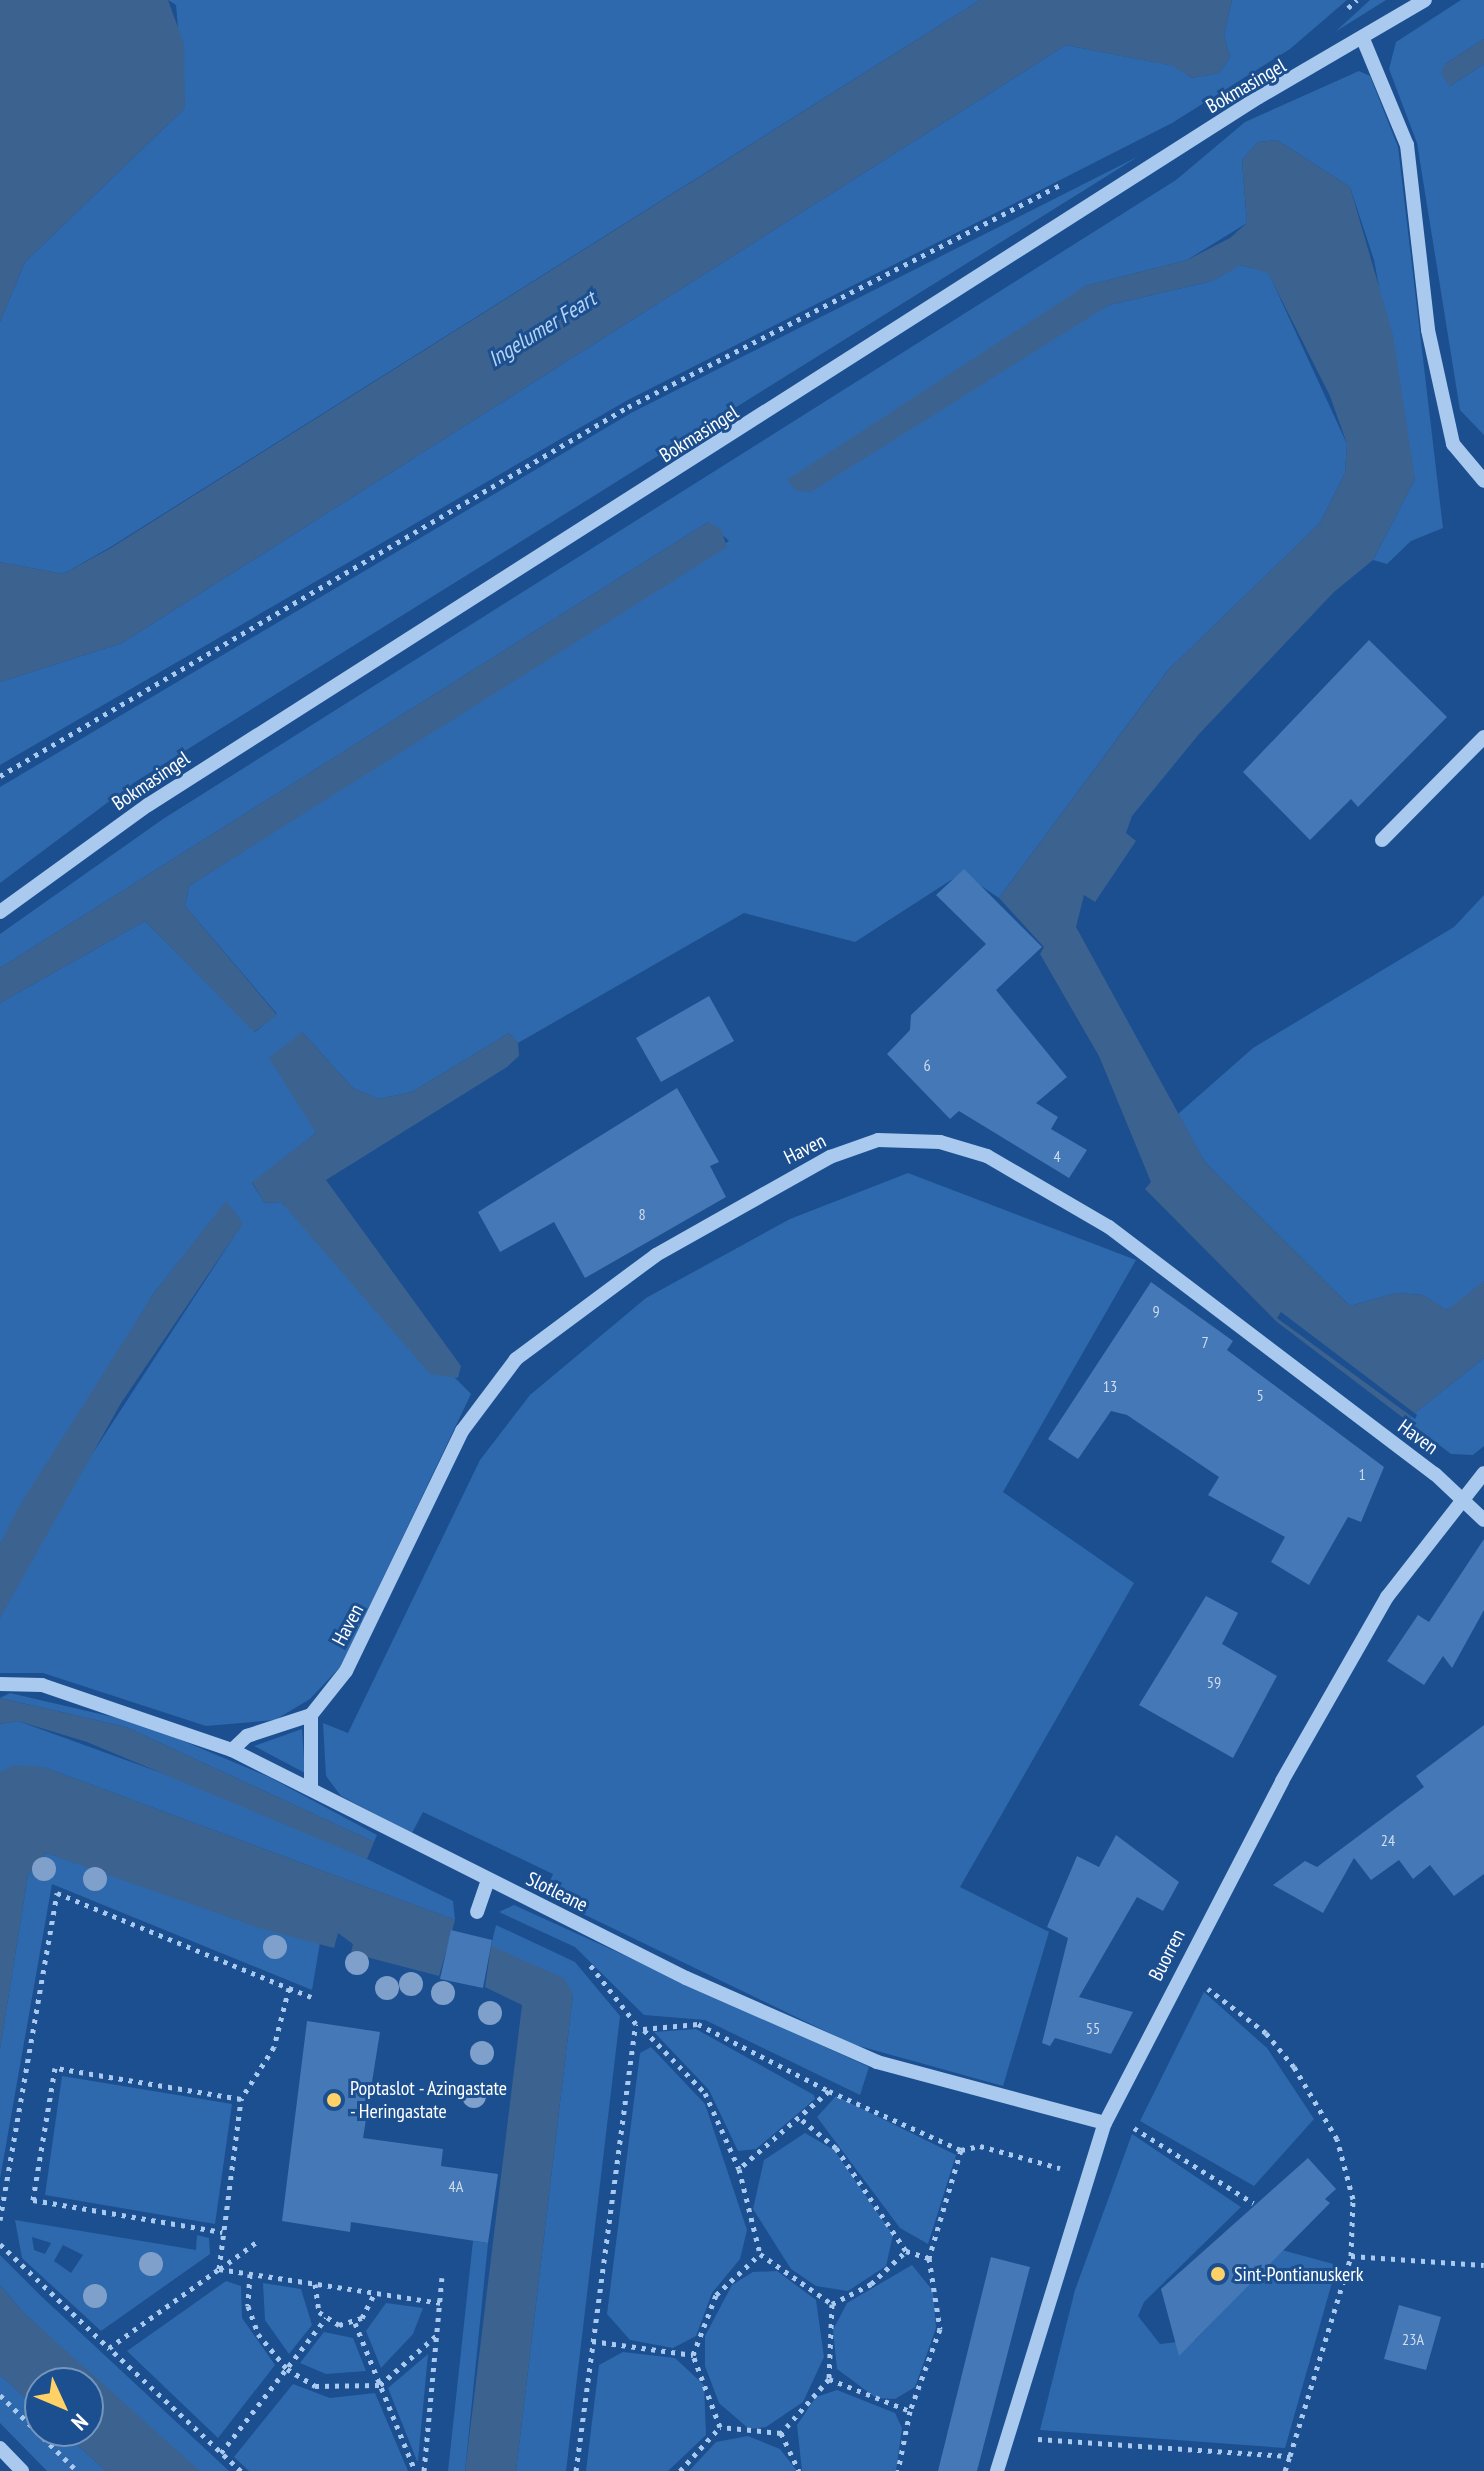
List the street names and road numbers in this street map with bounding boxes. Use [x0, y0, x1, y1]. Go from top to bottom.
street label: Bokmasingel [1202, 54, 1290, 118]
street label: Bokmasingel [655, 400, 743, 468]
street label: Bokmasingel [108, 746, 194, 816]
street label: Haven [780, 1129, 830, 1169]
street label: Haven [1393, 1415, 1443, 1459]
street label: Haven [327, 1600, 369, 1650]
street label: Slotleane [522, 1867, 592, 1917]
street label: Buorren [1144, 1925, 1190, 1985]

